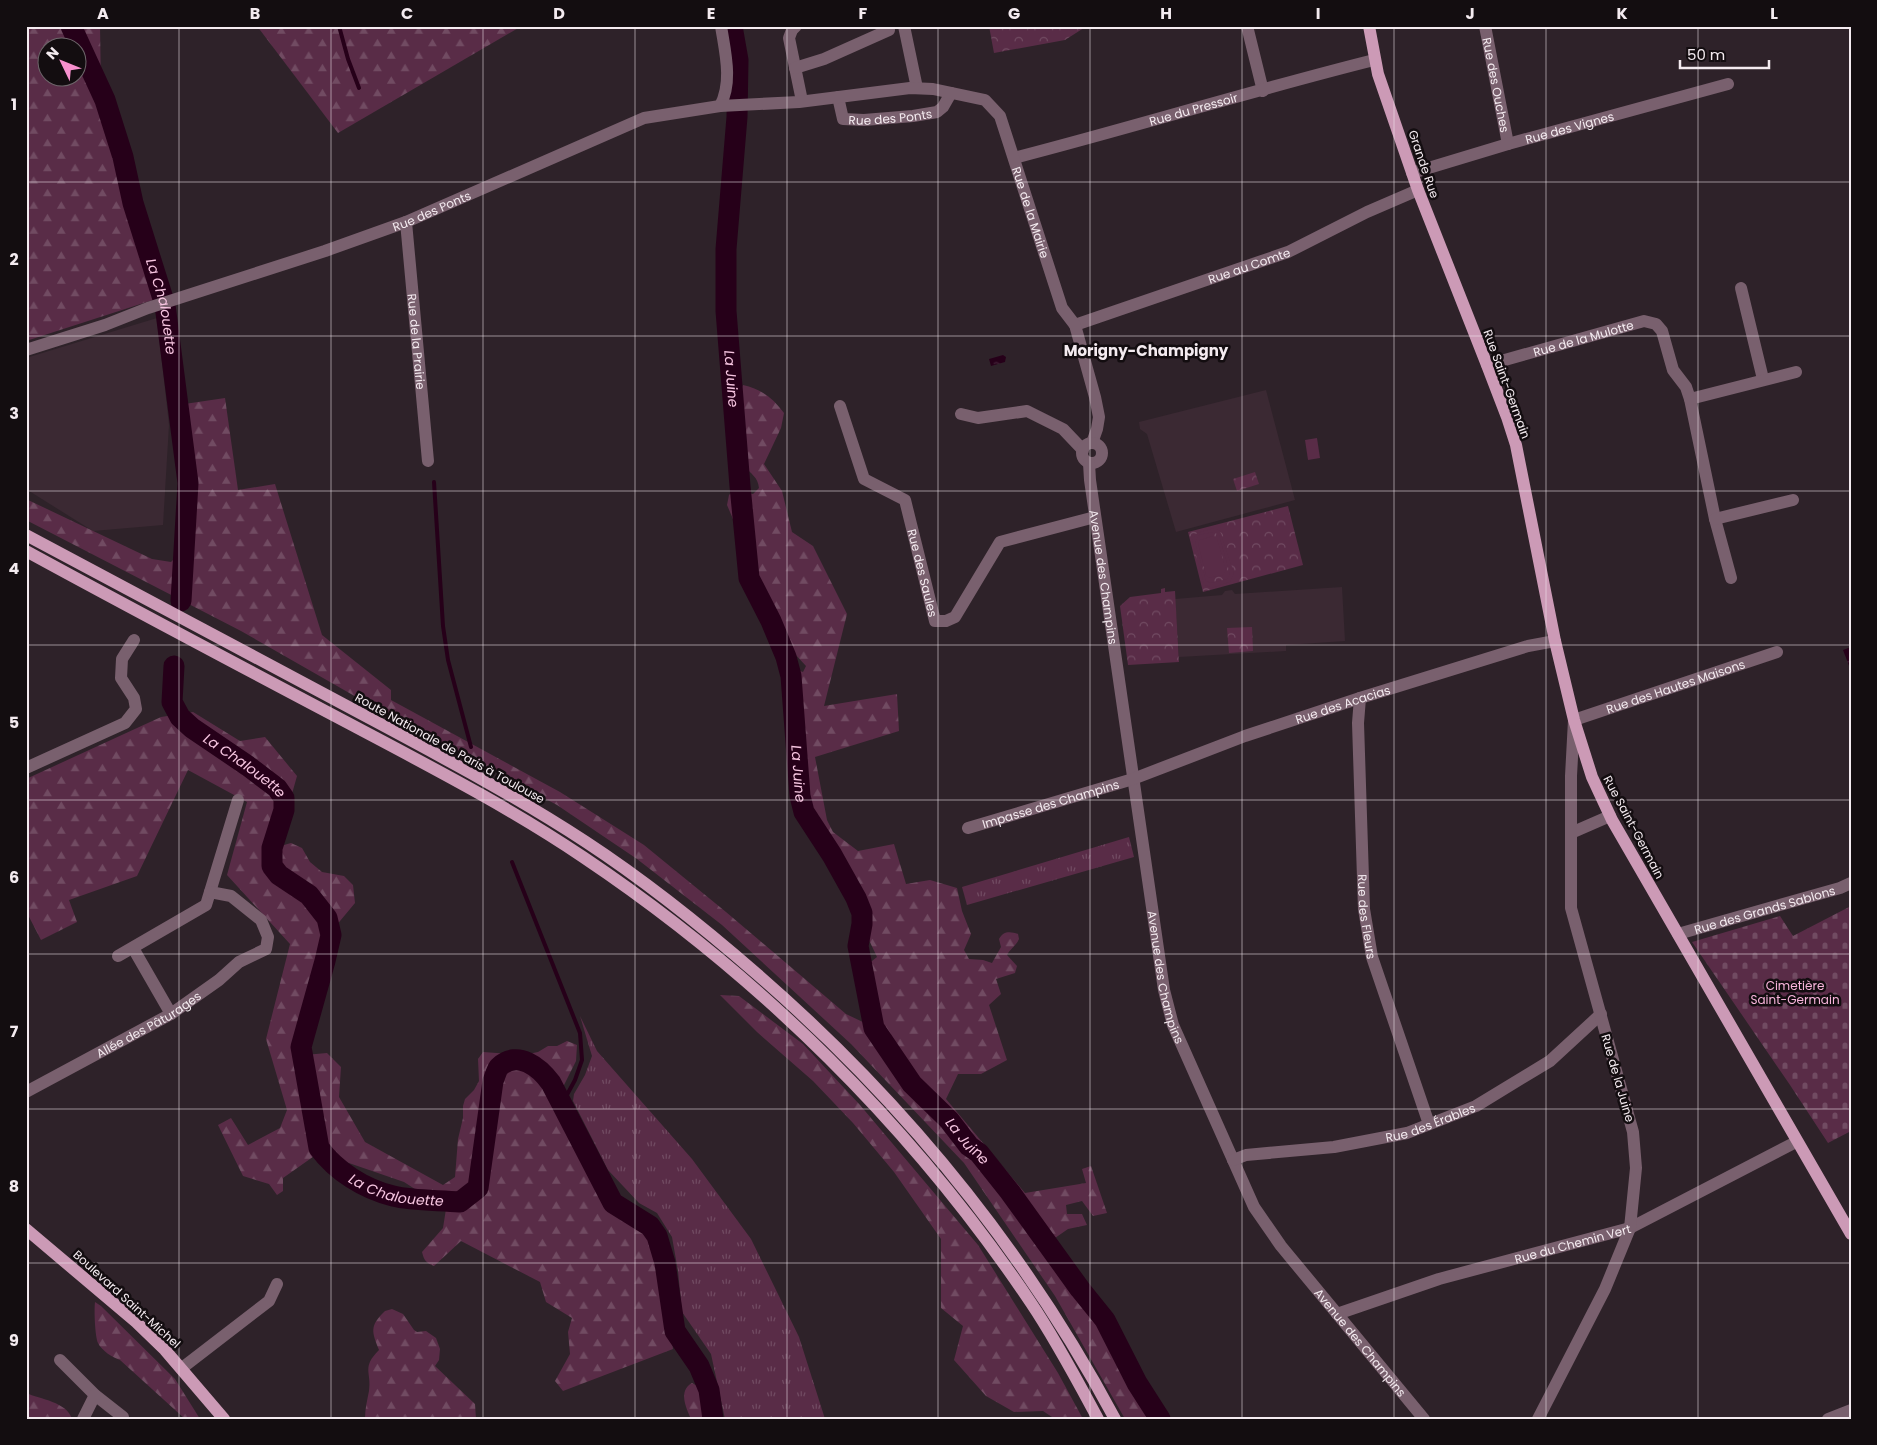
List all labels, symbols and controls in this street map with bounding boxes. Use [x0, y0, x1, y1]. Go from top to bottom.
text: A [97, 2, 109, 25]
text: B [250, 2, 260, 25]
text: C [401, 2, 413, 25]
text: D [553, 2, 565, 25]
text: E [707, 2, 715, 25]
text: F [859, 2, 868, 25]
text: G [1008, 2, 1020, 25]
text: H [1160, 2, 1172, 25]
text: I [1316, 2, 1320, 25]
text: J [1465, 2, 1475, 25]
text: K [1616, 2, 1628, 25]
text: L [1770, 2, 1778, 25]
street label: Rue des Ouches [1479, 36, 1514, 134]
north arrow [38, 38, 88, 88]
scale bar [1680, 38, 1768, 70]
text: N [42, 42, 63, 64]
text: 50 m [1687, 44, 1725, 65]
street label: Rue du Pressoir [1147, 88, 1240, 129]
text: 1 [11, 93, 17, 116]
street label: Rue des Ponts [848, 104, 933, 129]
street label: Rue des Vignes [1523, 107, 1616, 147]
street label: Grande Rue [1404, 128, 1444, 200]
street label: Rue de la Mairie [1008, 164, 1054, 260]
street label: Rue des Ponts [390, 186, 473, 235]
street label: Rue au Comte [1206, 243, 1292, 287]
text: 2 [9, 248, 19, 271]
water label: La Chalouette [141, 256, 181, 356]
street label: Rue de la Prairie [404, 293, 430, 390]
street label: Rue de la Mulotte [1531, 316, 1635, 360]
street label: Rue Saint-Germain [1479, 327, 1535, 441]
district label: Morigny-Champigny [1064, 340, 1229, 361]
water label: La Juine [719, 349, 744, 408]
text: 3 [9, 402, 19, 425]
street label: Avenue des Champins [1086, 509, 1122, 645]
street label: Rue des Saules [904, 527, 942, 619]
text: 4 [9, 557, 20, 580]
street label: Rue des Hautes Maisons [1604, 655, 1747, 717]
street label: Rue des Acacias [1293, 681, 1392, 727]
street label: Route Nationale de Paris à Toulouse [352, 689, 548, 807]
text: 5 [9, 711, 19, 734]
water label: La Chalouette [199, 729, 291, 802]
water label: La Juine [786, 745, 811, 805]
street label: Rue Saint-Germain [1600, 772, 1668, 882]
street label: Impasse des Champins [980, 775, 1121, 832]
text: 6 [9, 866, 19, 889]
street label: Rue des Fleurs [1354, 874, 1381, 960]
street label: Rue des Grands Sablons [1692, 881, 1837, 938]
street label: Avenue des Champins [1144, 909, 1189, 1046]
park label: Cimetière Saint-Germain [1750, 977, 1840, 1008]
street label: Allée des Pâturages [93, 987, 204, 1061]
text: 7 [10, 1020, 19, 1043]
street label: Rue de la Juine [1597, 1032, 1639, 1124]
street label: Rue des Érables [1384, 1099, 1478, 1145]
water label: La Juine [941, 1114, 994, 1169]
water label: La Chalouette [345, 1169, 444, 1211]
text: 8 [9, 1175, 19, 1198]
street label: Rue du Chemin Vert [1512, 1220, 1633, 1267]
street label: Boulevard Saint-Michel [70, 1246, 184, 1352]
street label: Avenue des Champins [1311, 1284, 1410, 1400]
text: 9 [9, 1329, 19, 1352]

